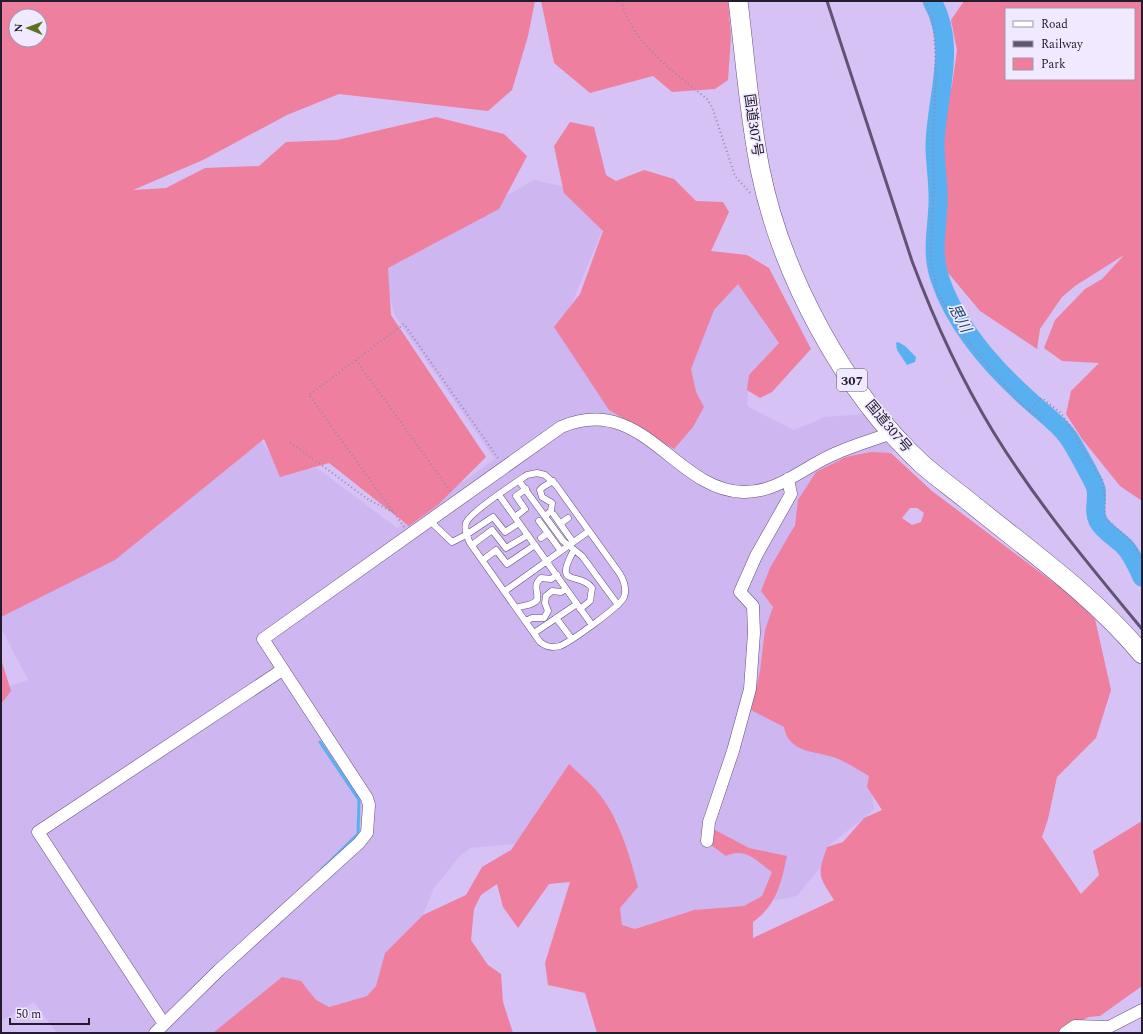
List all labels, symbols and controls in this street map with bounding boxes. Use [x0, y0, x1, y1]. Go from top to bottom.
north arrow [8, 8, 48, 48]
legend [1005, 8, 1135, 80]
text: Road [1041, 15, 1068, 34]
text: N [10, 23, 27, 32]
text: Railway [1041, 35, 1084, 54]
text: Park [1041, 55, 1066, 74]
street label: 国道307号 [739, 92, 768, 158]
water label: 思川 [942, 300, 978, 339]
road number: 307 [837, 369, 867, 391]
street label: 国道307号 [860, 395, 917, 457]
scale bar [10, 1000, 89, 1026]
text: 50 m [16, 1005, 41, 1024]

